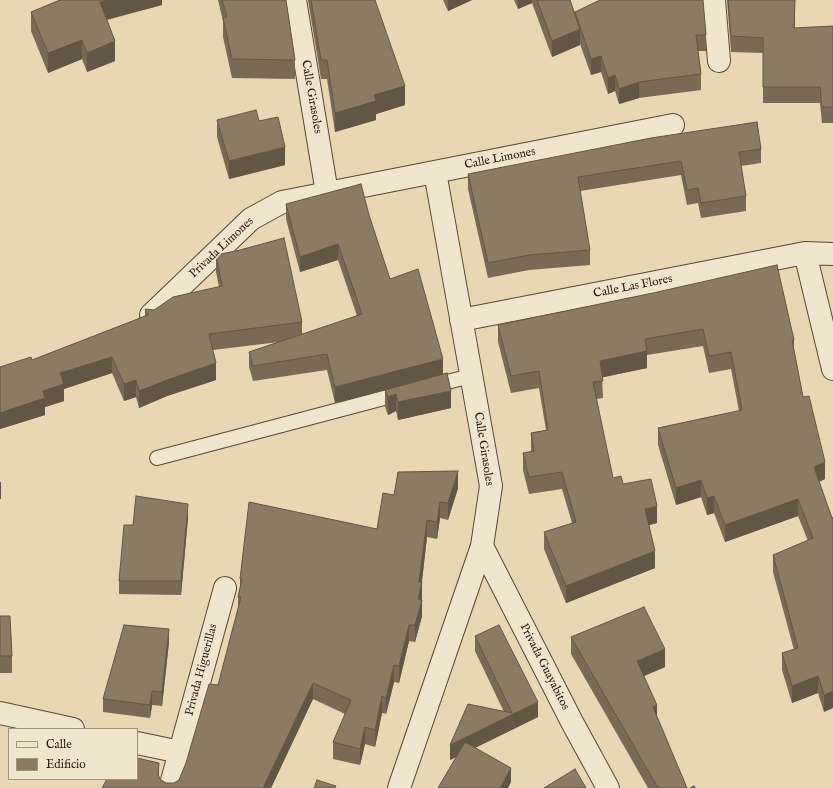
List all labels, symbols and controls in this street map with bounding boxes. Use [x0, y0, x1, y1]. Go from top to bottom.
street label: Calle Girasoles [297, 59, 325, 135]
street label: Calle Limones [463, 145, 537, 173]
street label: Privada Limones [187, 215, 257, 281]
street label: Calle Las Flores [592, 272, 674, 302]
street label: Calle Girasoles [470, 411, 496, 487]
street label: Privada Guayabitos [516, 621, 572, 713]
street label: Privada Higuerillas [183, 622, 221, 718]
legend [8, 728, 138, 780]
text: Calle [46, 737, 72, 752]
text: Edificio [46, 757, 86, 772]

